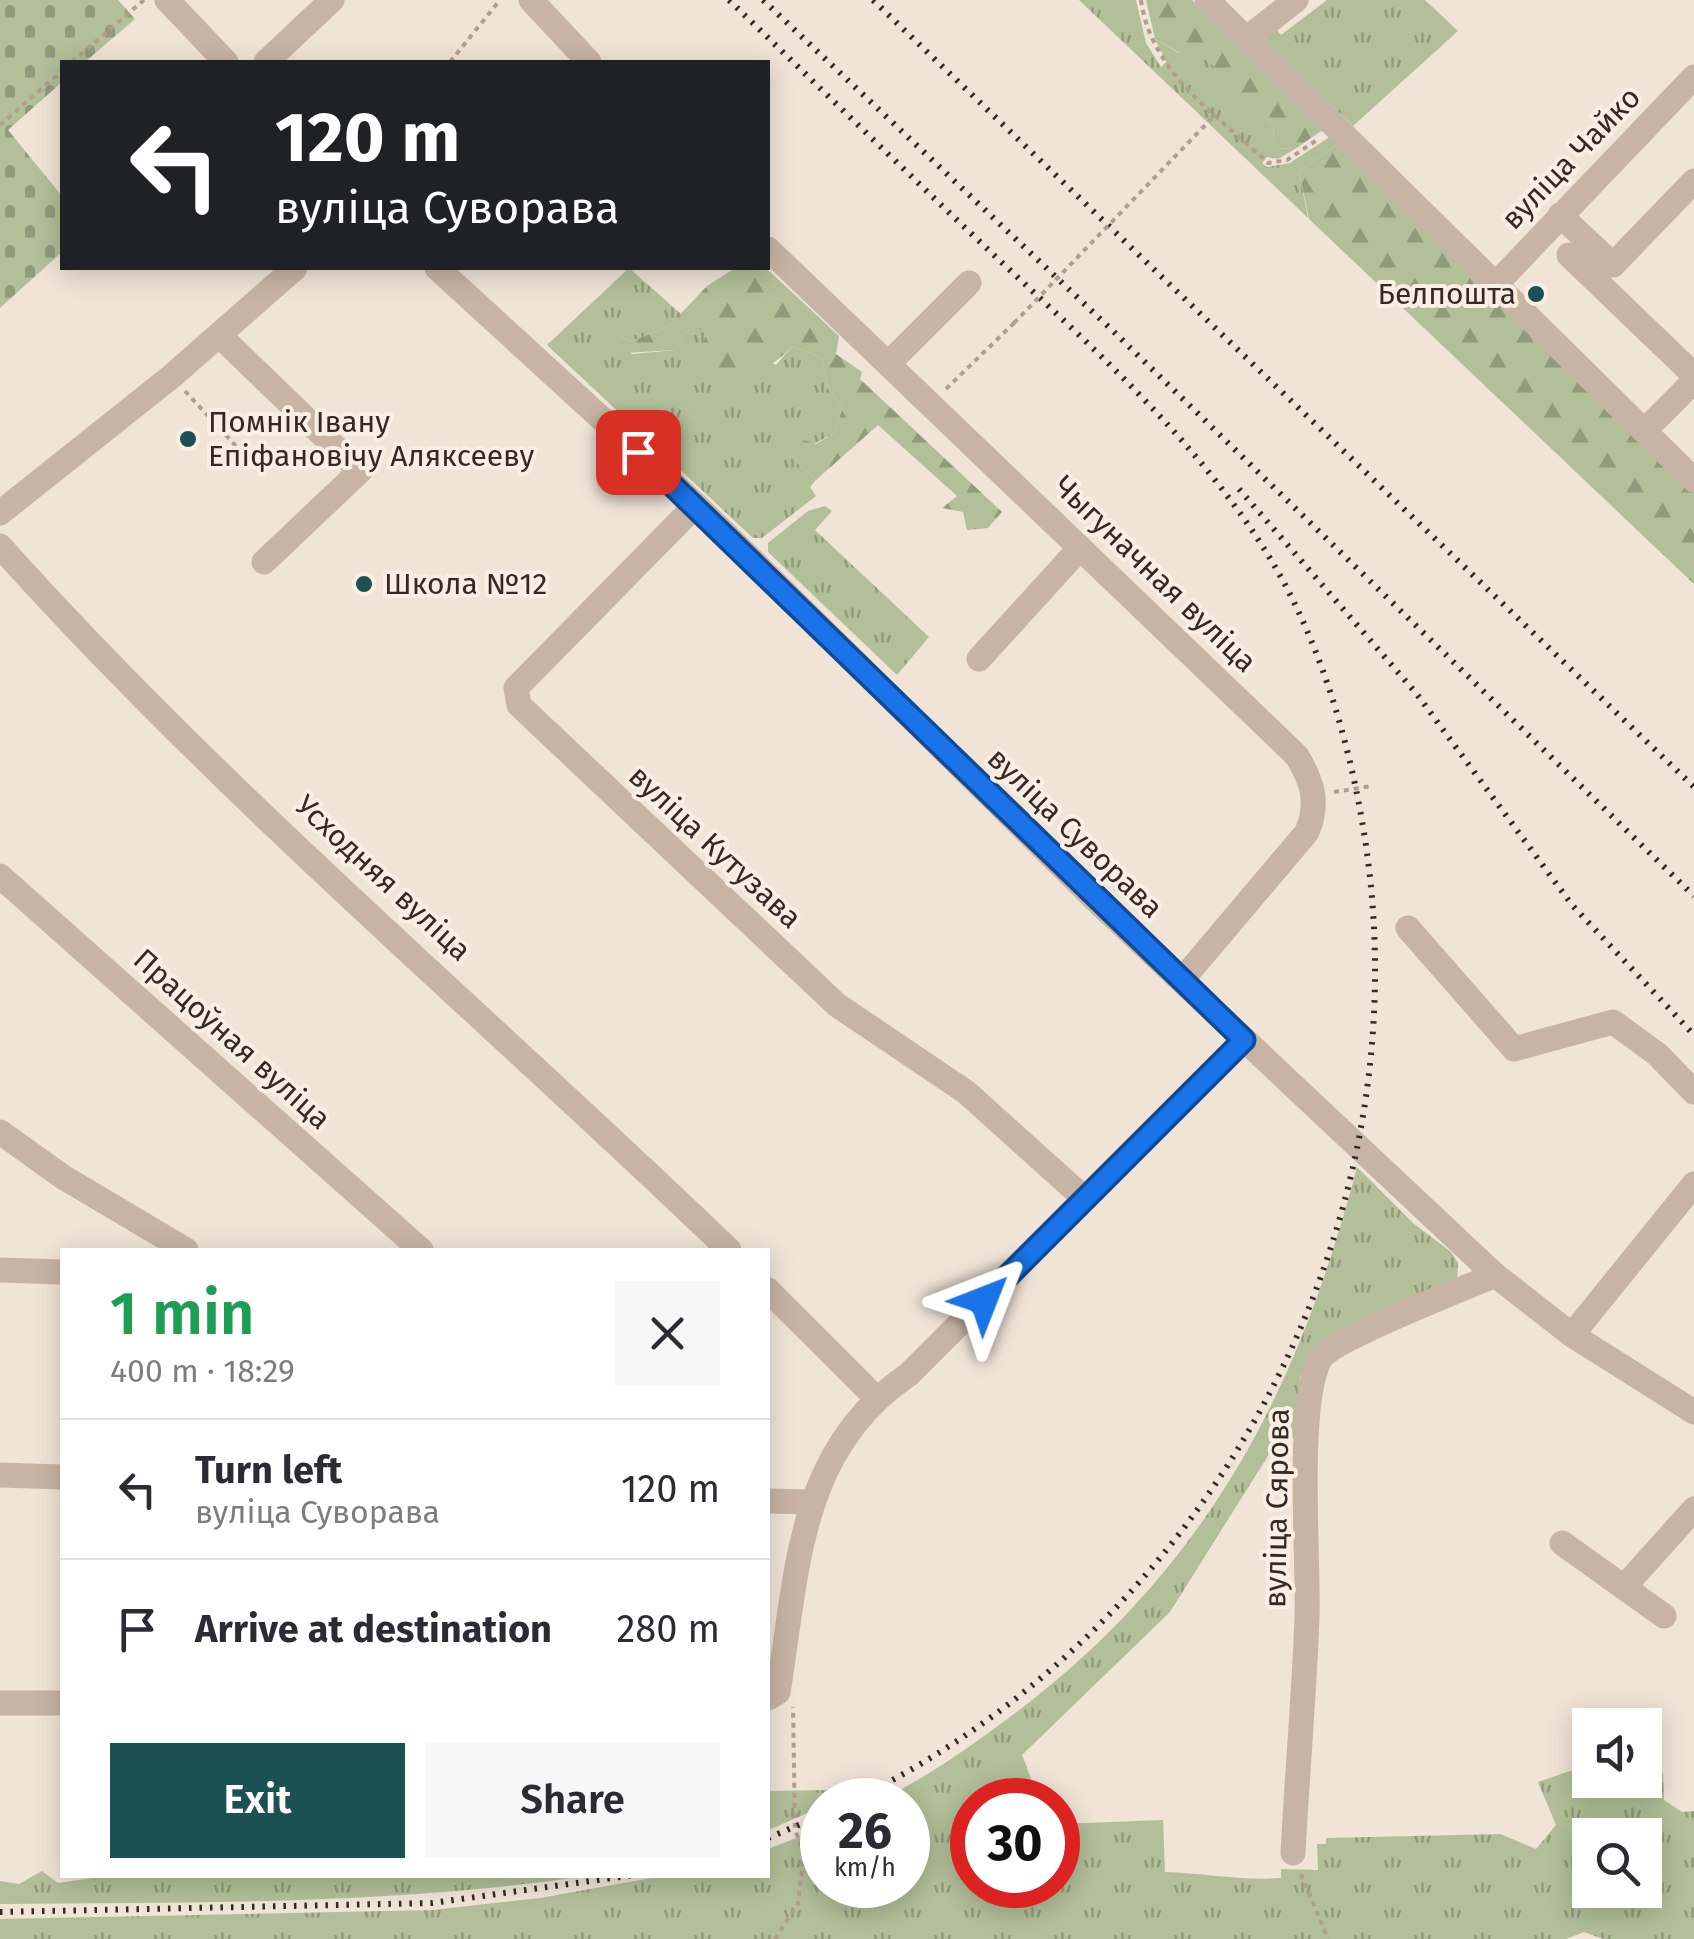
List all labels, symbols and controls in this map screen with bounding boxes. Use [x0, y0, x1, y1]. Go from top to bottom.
street label: вуліца Чайко [1494, 79, 1648, 237]
text: 120 m [275, 96, 460, 180]
icon: left [110, 100, 240, 230]
text: вуліца Суворава [275, 181, 619, 235]
place label: Белпошта [1378, 276, 1516, 312]
marker: Белпошта [1525, 283, 1547, 305]
place label: Помнік Івану Епіфановічу Аляксееву [208, 404, 535, 474]
pin [596, 410, 681, 495]
icon: arrive [611, 425, 666, 480]
marker: Помнік Івану Епіфановічу Аляксееву [177, 428, 199, 450]
street label: Чыгуначная вуліца [1046, 468, 1264, 680]
place label: Школа №12 [384, 566, 547, 602]
marker: Школа №12 [353, 573, 375, 595]
street label: вуліца Суворава [980, 740, 1170, 926]
street label: вуліца Кутузава [621, 758, 809, 936]
street label: Усходняя вуліца [288, 787, 478, 969]
street label: Працоўная вуліца [126, 941, 338, 1137]
position arrow [932, 1248, 1036, 1352]
text: 1 min [110, 1278, 255, 1350]
button: close [615, 1281, 720, 1386]
text: 400 m · 18:29 [110, 1352, 295, 1390]
street label: вуліца Сярова [1257, 1408, 1297, 1608]
text: Turn left [195, 1447, 342, 1493]
icon: left [110, 1462, 165, 1517]
text: 120 m [621, 1466, 720, 1512]
text: вуліца Суворава [195, 1493, 440, 1531]
icon: arrive [110, 1602, 165, 1657]
text: Arrive at destination [195, 1606, 552, 1652]
text: 280 m [616, 1606, 720, 1652]
map controls [1572, 1708, 1662, 1908]
button: sound [1572, 1708, 1662, 1798]
button: Exit [110, 1743, 405, 1858]
button: Share [425, 1743, 720, 1858]
speed limit sign: 30 [950, 1778, 1080, 1908]
text: 26 [838, 1801, 892, 1861]
button: search [1572, 1818, 1662, 1908]
text: km/h [834, 1853, 896, 1883]

